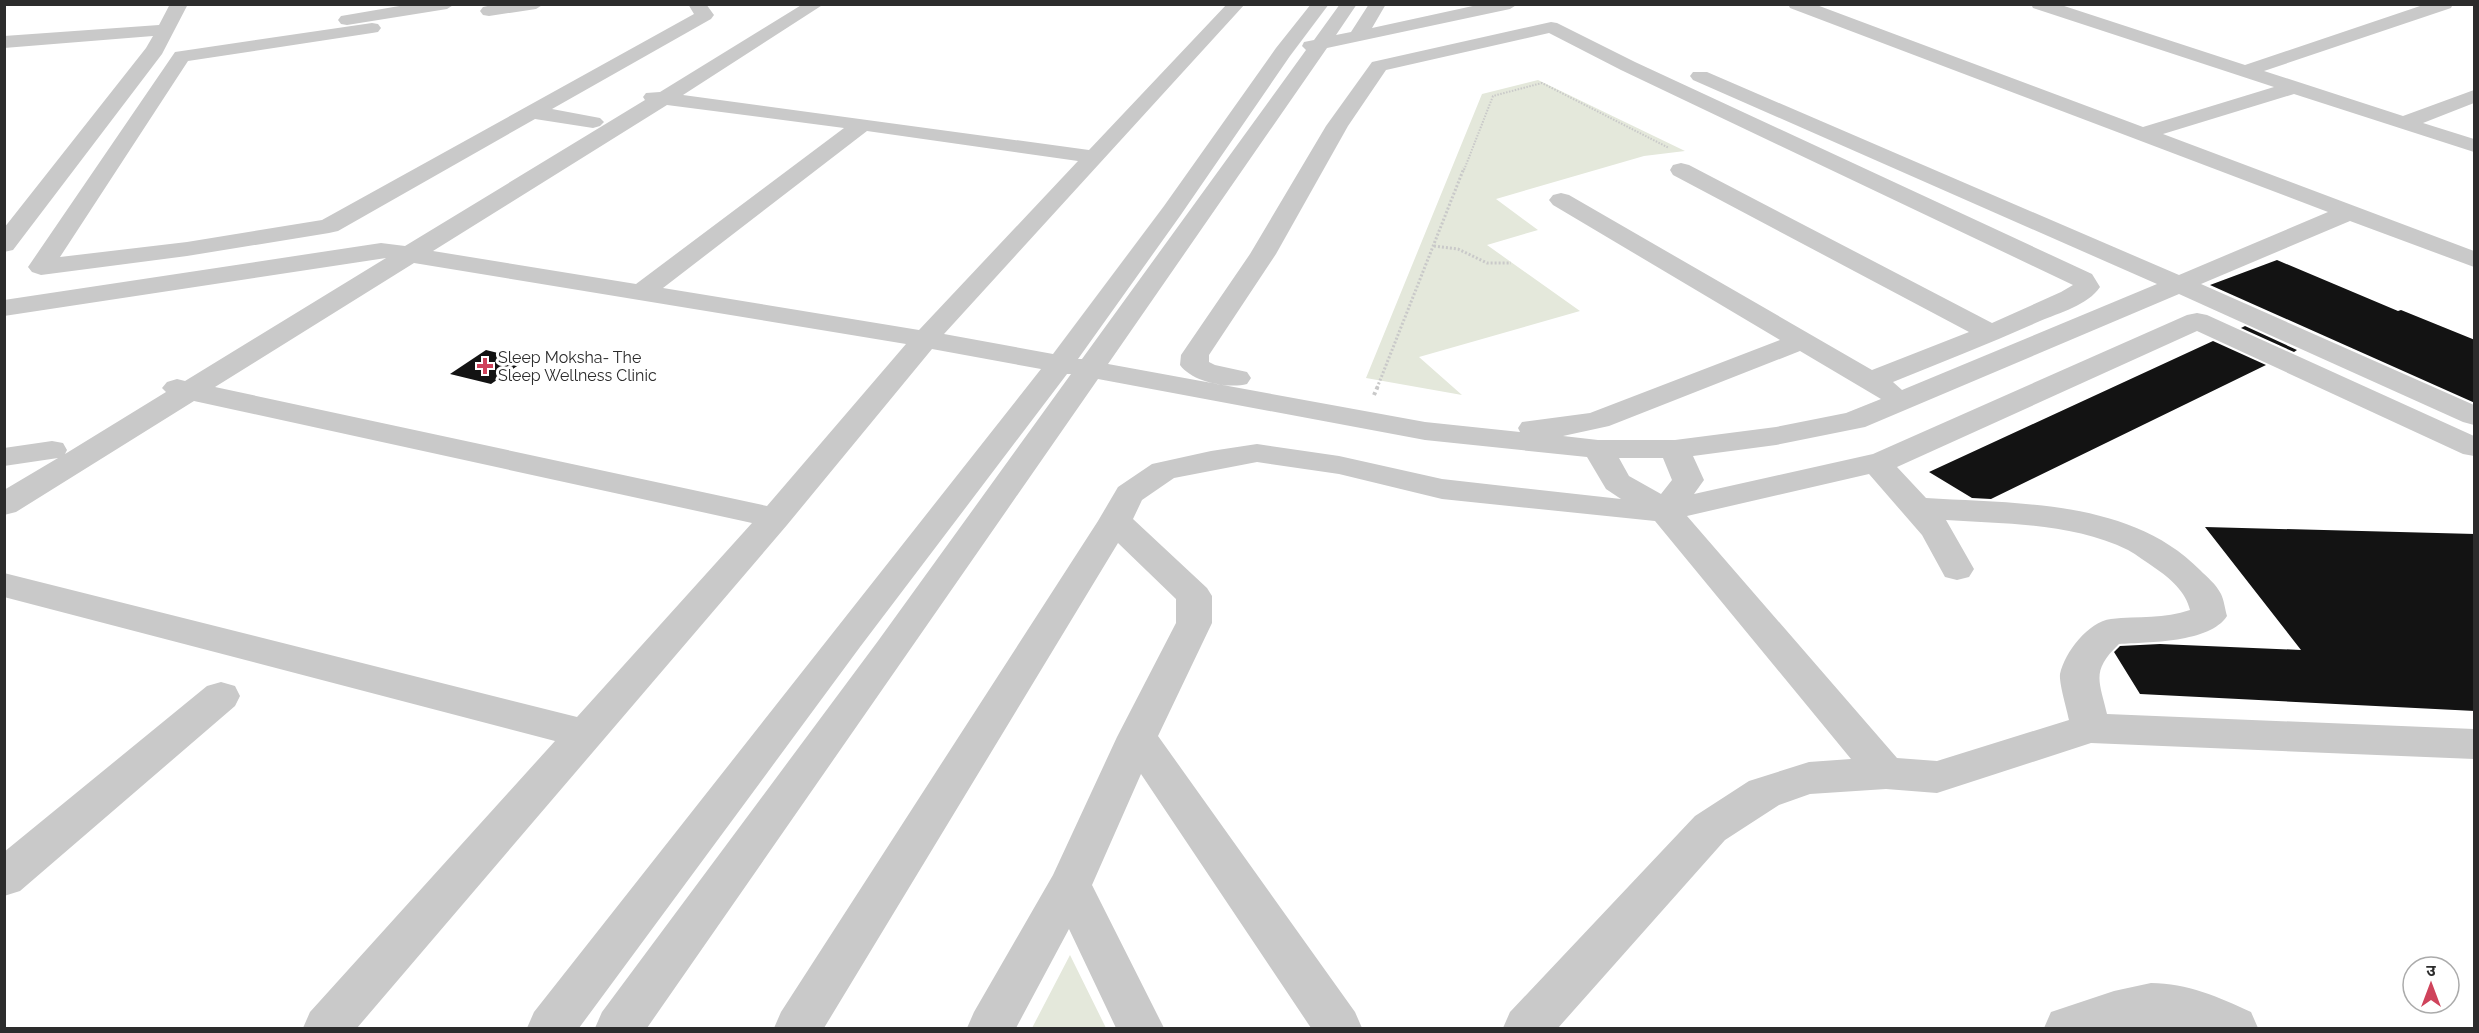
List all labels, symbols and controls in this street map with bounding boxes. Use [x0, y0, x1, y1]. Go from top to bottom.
place label: Sleep Moksha- The Sleep Wellness Clinic [498, 348, 657, 385]
marker: Sleep Moksha- The Sleep Wellness Clinic [476, 357, 494, 375]
north arrow [2401, 955, 2461, 1015]
text: उ [2426, 961, 2436, 980]

